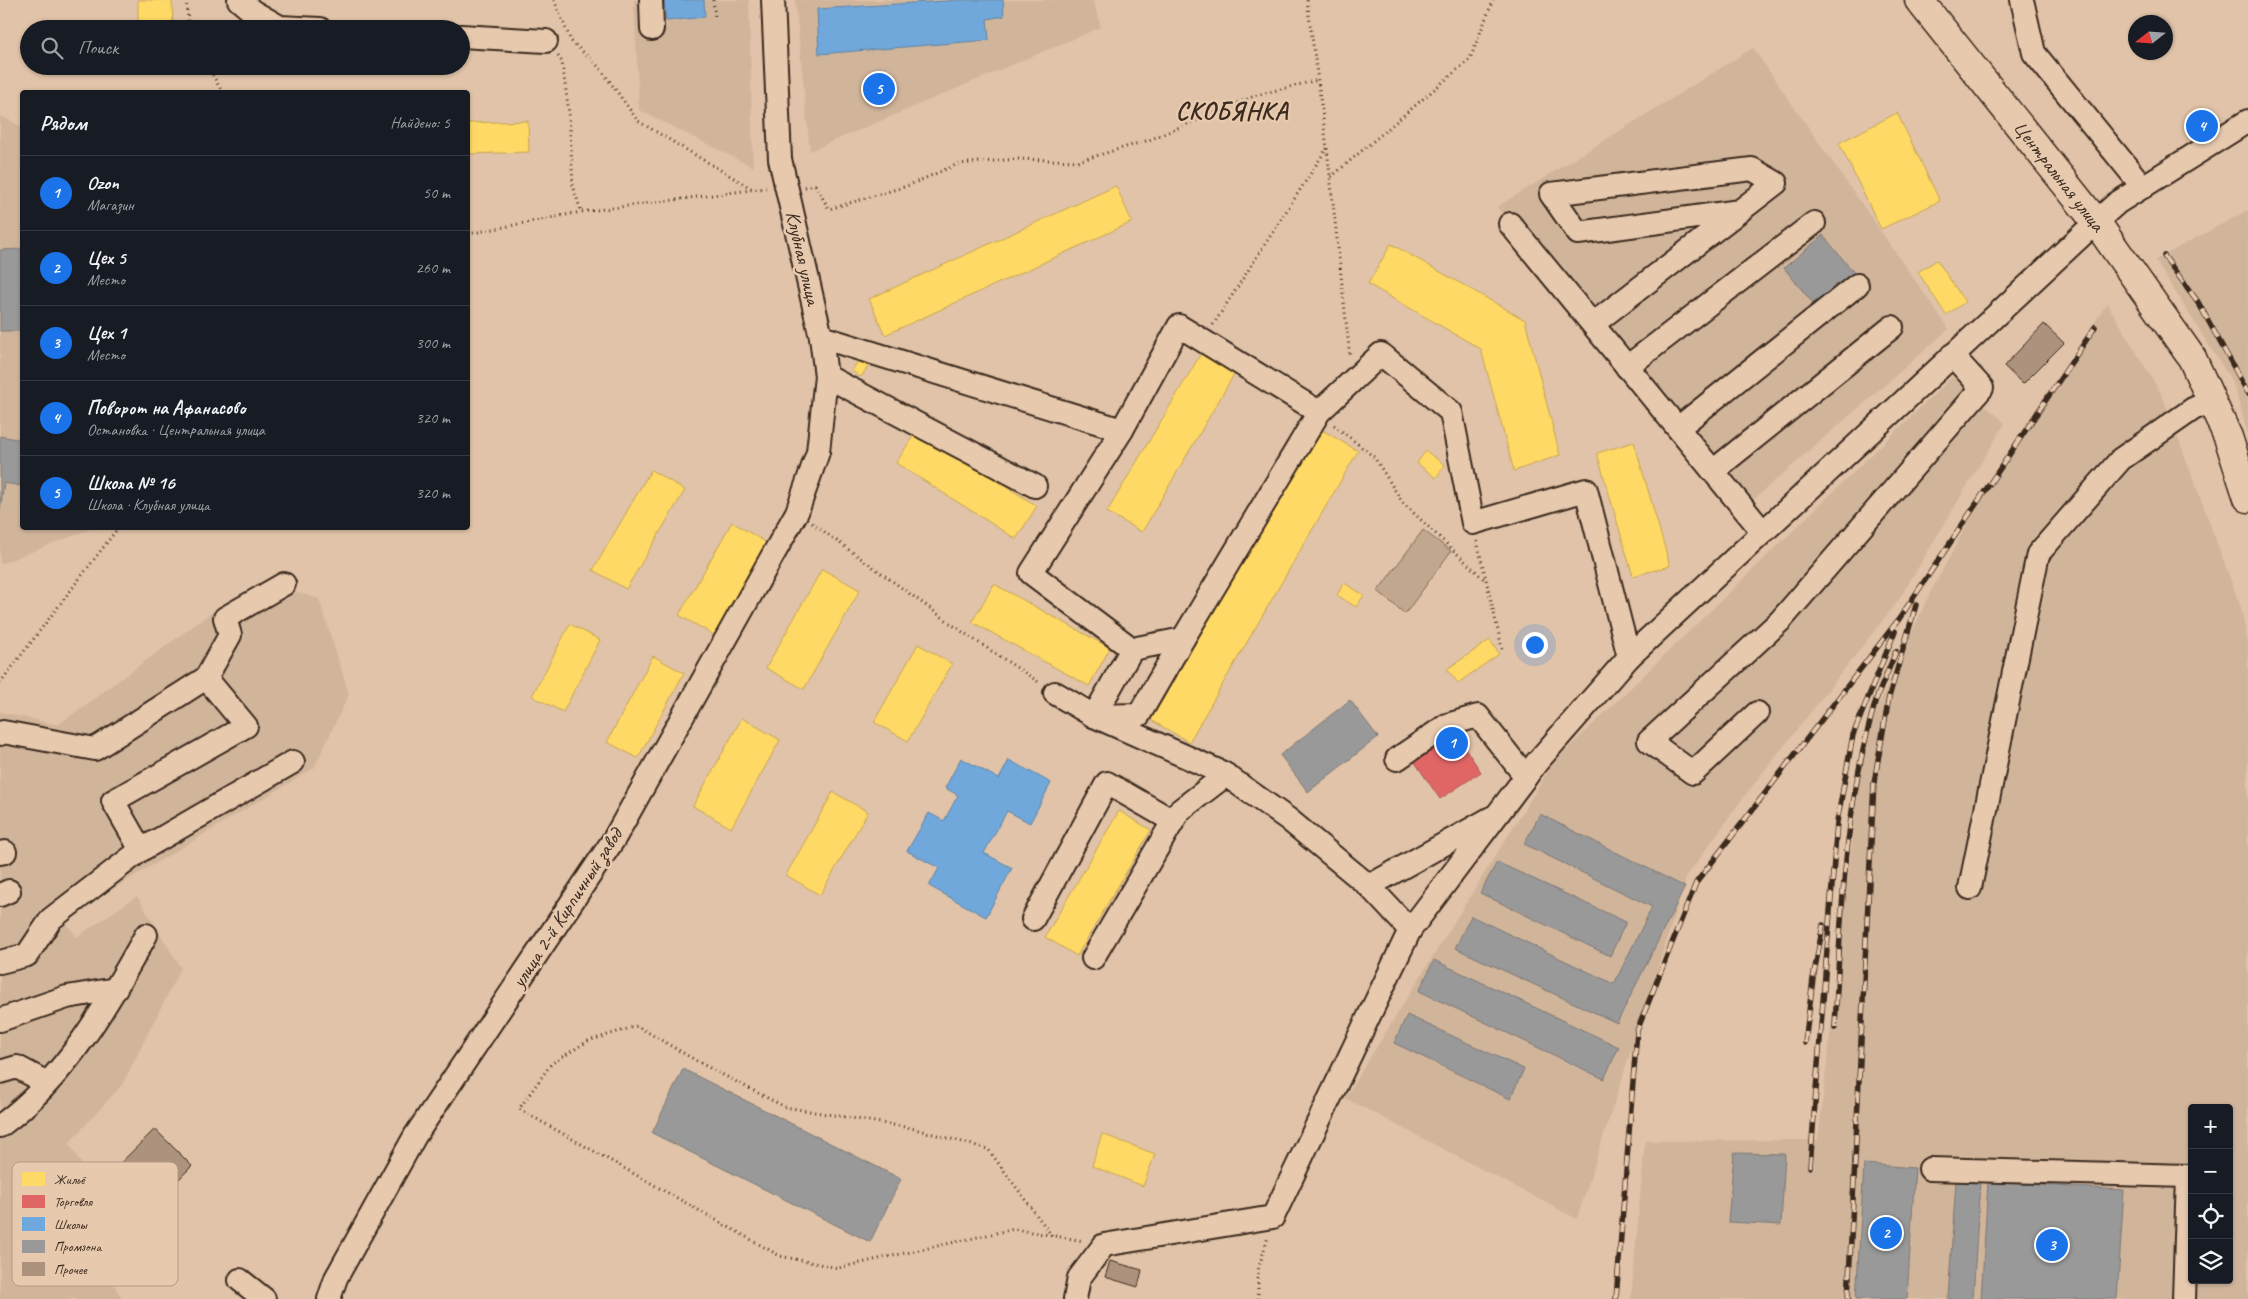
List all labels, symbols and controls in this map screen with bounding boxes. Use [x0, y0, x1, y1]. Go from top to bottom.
north arrow [2128, 15, 2173, 60]
search box [20, 20, 470, 75]
icon: search [38, 34, 66, 62]
text: Поиск [78, 36, 118, 60]
pin: 5 [863, 70, 895, 108]
district label: СКОБЯНКА [1176, 95, 1289, 127]
pin: 4 [2186, 107, 2218, 145]
text: Рядом [40, 110, 87, 136]
text: Найдено: 5 [390, 113, 450, 133]
street label: Центральная улица [2008, 116, 2111, 237]
text: Ozon [87, 171, 119, 195]
text: 1 [52, 183, 60, 203]
text: 50 m [423, 183, 450, 203]
text: Магазин [87, 195, 134, 215]
street label: Клубная улица [780, 209, 826, 309]
text: Цех 5 [87, 246, 126, 270]
text: 2 [52, 258, 60, 278]
text: 260 m [416, 258, 450, 278]
text: Место [87, 270, 125, 290]
text: Цех 1 [87, 321, 126, 345]
text: 3 [52, 333, 60, 353]
text: 300 m [416, 333, 450, 353]
text: Место [87, 345, 125, 365]
text: Поворот на Афанасово [87, 396, 246, 420]
text: 4 [52, 408, 60, 428]
text: 320 m [416, 408, 450, 428]
text: Остановка · Центральная улица [87, 420, 265, 440]
text: Школа № 16 [87, 471, 175, 495]
text: 5 [53, 483, 59, 503]
text: 320 m [416, 483, 450, 503]
text: Школа · Клубная улица [87, 495, 210, 515]
your location [1522, 632, 1548, 658]
pin: 1 [1436, 724, 1468, 762]
street label: улица 2-й Кирпичный завод [506, 822, 630, 994]
map controls [2188, 1104, 2233, 1284]
button: + [2188, 1104, 2233, 1149]
button: − [2188, 1149, 2233, 1194]
legend [12, 1162, 178, 1286]
text: Жильё [54, 1171, 87, 1188]
text: Торговля [54, 1193, 93, 1210]
button: locate [2188, 1194, 2233, 1239]
pin: 2 [1870, 1214, 1902, 1252]
text: Школы [54, 1216, 88, 1233]
pin: 3 [2036, 1226, 2068, 1264]
text: Промзона [54, 1238, 102, 1255]
button: layers [2188, 1239, 2233, 1284]
text: Прочее [54, 1261, 88, 1278]

